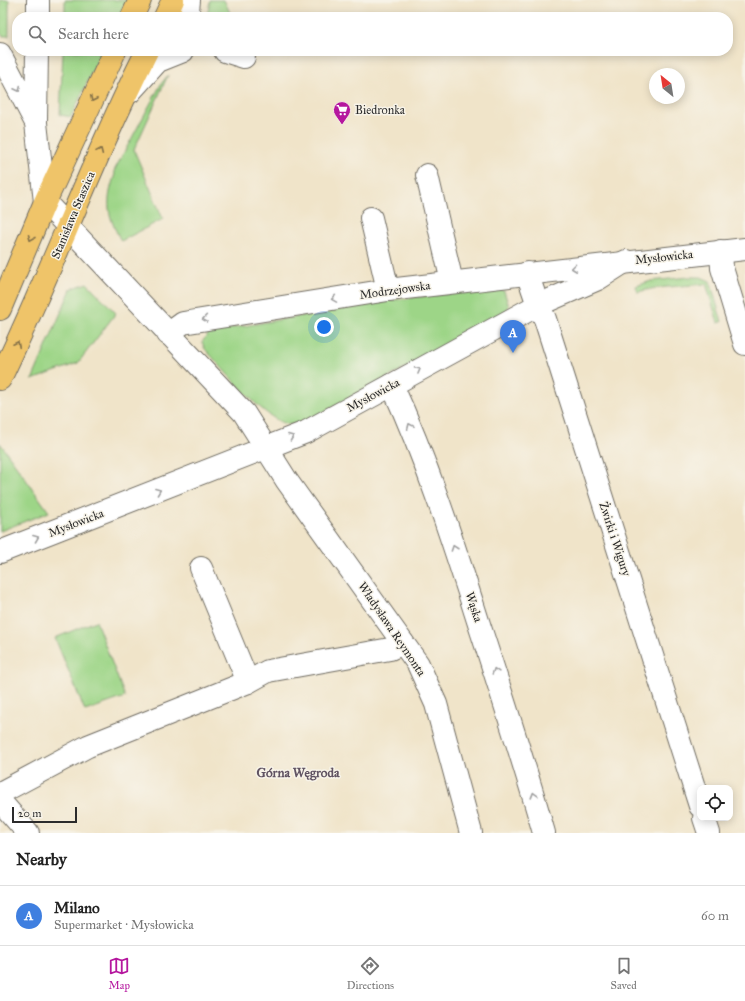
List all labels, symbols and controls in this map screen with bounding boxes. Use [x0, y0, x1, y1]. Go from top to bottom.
search box [12, 12, 733, 56]
icon: search [26, 23, 48, 45]
text: Search here [58, 25, 129, 43]
north arrow [649, 68, 685, 104]
one-way arrow [13, 85, 21, 92]
one-way arrow [89, 96, 97, 103]
supermarket icon: Biedronka [332, 100, 352, 125]
place label: Biedronka [355, 103, 406, 117]
one-way arrow [95, 148, 103, 156]
street label: Stanisława Staszica [48, 168, 98, 261]
one-way arrow [27, 235, 35, 242]
street label: Mysłowicka [634, 247, 695, 267]
one-way arrow [571, 263, 577, 272]
street label: Modrzejowska [359, 278, 432, 302]
one-way arrow [331, 294, 337, 303]
one-way arrow [202, 314, 209, 323]
your location [314, 317, 334, 337]
pin: A [500, 320, 526, 353]
one-way arrow [12, 341, 20, 348]
one-way arrow [414, 368, 422, 375]
street label: Mysłowicka [344, 375, 403, 415]
one-way arrow [407, 422, 415, 430]
one-way arrow [288, 434, 295, 442]
one-way arrow [154, 488, 161, 496]
street label: Żwirki i Wigury [595, 500, 635, 579]
street label: Mysłowicka [46, 506, 107, 540]
one-way arrow [33, 535, 40, 543]
one-way arrow [450, 545, 459, 552]
street label: Władysława Reymonta [355, 579, 429, 679]
street label: Wąska [463, 590, 486, 625]
one-way arrow [491, 668, 499, 675]
district label: Górna Węgroda [256, 765, 340, 781]
map controls [697, 785, 733, 821]
button: locate [697, 785, 733, 821]
one-way arrow [530, 792, 538, 799]
scale bar [12, 805, 77, 824]
text: 20 m [18, 807, 41, 820]
text: Nearby [16, 849, 67, 870]
text: Milano [54, 899, 100, 917]
text: A [25, 908, 33, 924]
text: 60 m [701, 908, 729, 924]
text: Supermarket · Mysłowicka [54, 917, 194, 933]
tab: Map [108, 955, 130, 992]
tab: Directions [347, 955, 394, 992]
tab: Saved [611, 955, 637, 992]

